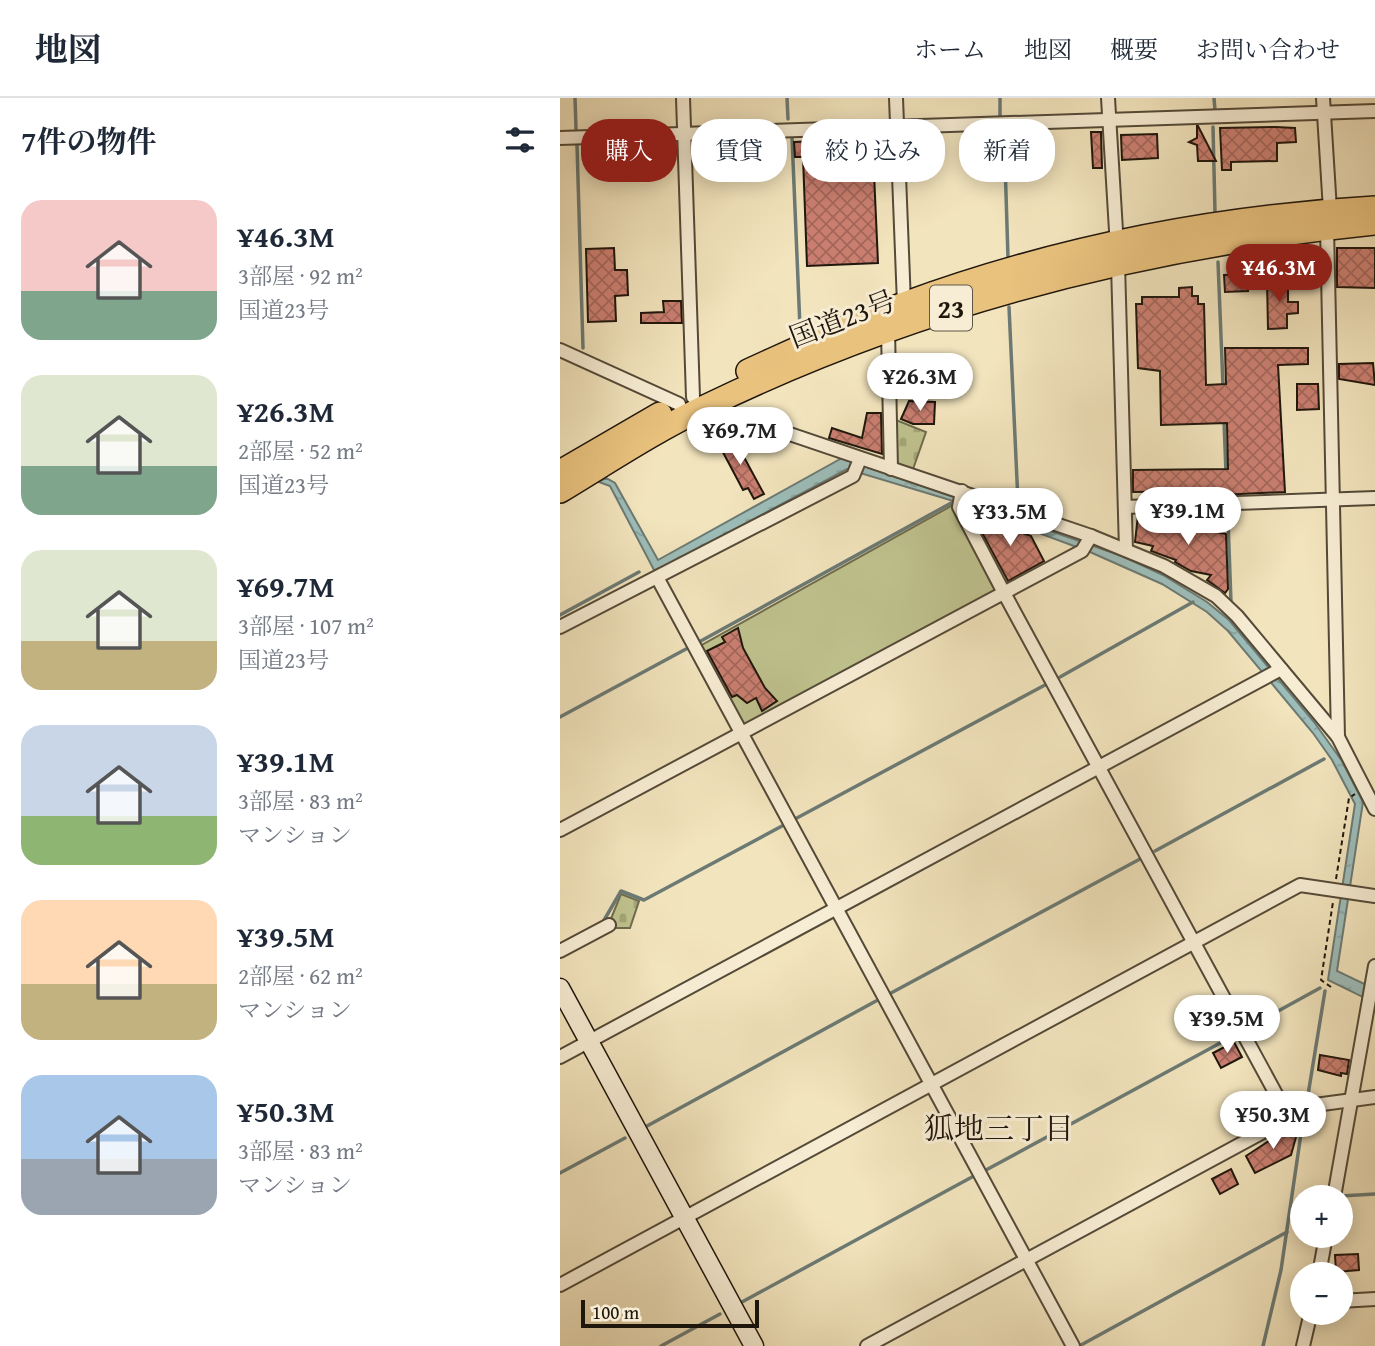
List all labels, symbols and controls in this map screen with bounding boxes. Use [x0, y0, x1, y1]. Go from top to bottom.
text: 地図 [35, 25, 101, 73]
text: ホーム [914, 32, 986, 67]
text: 地図 [1024, 32, 1072, 67]
text: 概要 [1110, 32, 1158, 67]
text: お問い合わせ [1196, 32, 1340, 67]
text: 7件の物件 [21, 119, 157, 163]
chip: 購入 [581, 119, 677, 182]
chip: 賃貸 [691, 119, 787, 182]
chip: 絞り込み [801, 119, 945, 182]
chip: 新着 [959, 119, 1055, 182]
icon: filters [501, 121, 539, 159]
text: ¥46.3M [238, 214, 334, 258]
icon: home [77, 228, 161, 312]
pin: ¥46.3M [1222, 244, 1336, 304]
text: ¥46.3M [1242, 250, 1316, 283]
text: 3部屋 · 92 m² [238, 259, 363, 292]
street label: 国道23号 [783, 279, 901, 357]
road number: 23 [930, 286, 972, 330]
text: 国道23号 [238, 293, 329, 326]
pin: ¥26.3M [863, 354, 977, 413]
text: ¥26.3M [883, 359, 957, 392]
text: ¥26.3M [238, 389, 334, 433]
icon: home [77, 403, 161, 487]
pin: ¥69.7M [683, 408, 797, 467]
text: ¥69.7M [703, 413, 777, 446]
text: 2部屋 · 52 m² [238, 434, 363, 467]
text: 国道23号 [238, 468, 329, 501]
pin: ¥39.1M [1131, 488, 1245, 547]
pin: ¥33.5M [953, 489, 1067, 548]
text: ¥39.1M [1151, 493, 1225, 526]
text: ¥33.5M [973, 494, 1047, 527]
text: ¥69.7M [238, 564, 334, 608]
icon: home [77, 578, 161, 662]
text: 3部屋 · 107 m² [238, 609, 374, 642]
text: 国道23号 [238, 643, 329, 676]
text: ¥39.1M [238, 739, 334, 783]
icon: home [77, 753, 161, 837]
text: 3部屋 · 83 m² [238, 784, 363, 817]
text: マンション [238, 818, 352, 851]
text: ¥39.5M [238, 914, 334, 958]
icon: home [77, 928, 161, 1012]
text: 2部屋 · 62 m² [238, 959, 363, 992]
text: マンション [238, 993, 352, 1026]
pin: ¥39.5M [1170, 996, 1284, 1055]
text: ¥39.5M [1190, 1001, 1264, 1034]
text: ¥50.3M [238, 1089, 334, 1133]
pin: ¥50.3M [1216, 1091, 1330, 1151]
text: ¥50.3M [1236, 1097, 1310, 1130]
icon: home [77, 1103, 161, 1187]
district label: 狐地三丁目 [924, 1106, 1074, 1150]
text: 3部屋 · 83 m² [238, 1134, 363, 1167]
text: マンション [238, 1168, 352, 1201]
map controls [1290, 1185, 1353, 1325]
button: + [1290, 1185, 1353, 1248]
button: − [1290, 1262, 1353, 1325]
scale bar [581, 1297, 760, 1329]
text: 100 m [592, 1298, 639, 1326]

